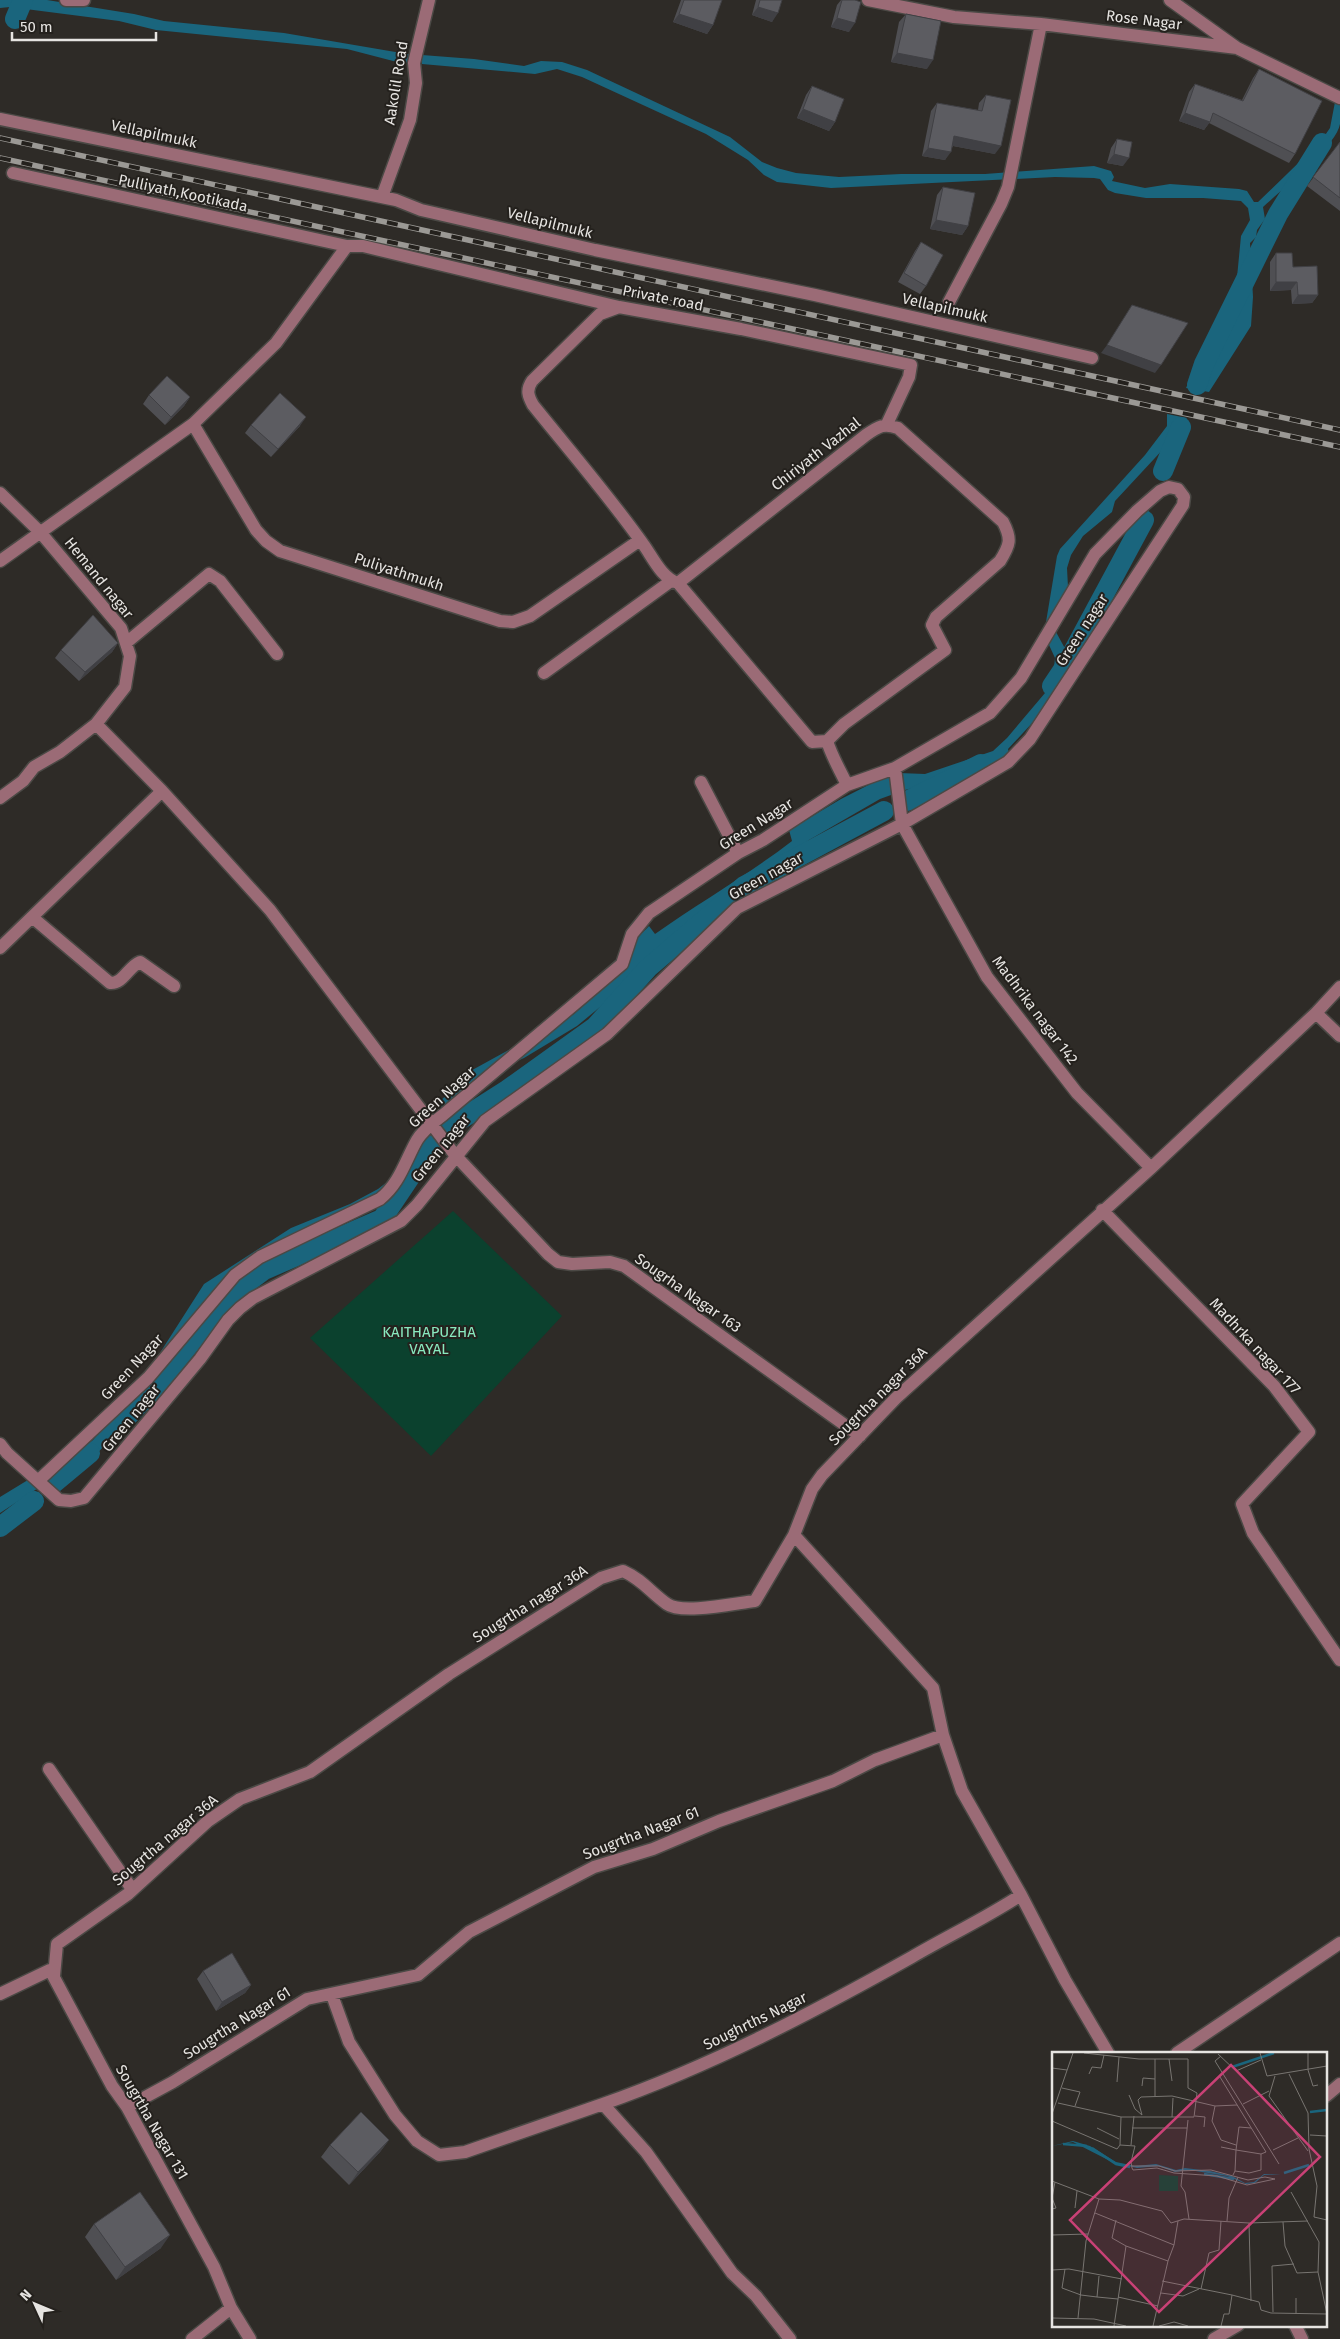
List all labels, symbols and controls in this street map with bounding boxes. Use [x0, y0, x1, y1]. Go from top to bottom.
street label: Rose Nagar [1105, 6, 1183, 34]
scale bar [12, 10, 156, 42]
text: 50 m [20, 18, 53, 36]
street label: Aakolil Road [380, 40, 412, 126]
street label: Vellapilmukk [109, 116, 199, 152]
street label: Pulliyath,Kootikada [117, 171, 249, 215]
street label: Vellapilmukk [505, 204, 595, 242]
street label: Private road [621, 281, 705, 315]
street label: Vellapilmukk [900, 289, 990, 327]
street label: Chiriyath Vazhal [768, 413, 865, 494]
street label: Hemand nagar [61, 534, 137, 622]
street label: Puliyathmukh [352, 549, 446, 595]
street label: Green nagar [1052, 590, 1112, 669]
street label: Green Nagar [716, 794, 796, 854]
street label: Green nagar [726, 848, 806, 904]
street label: Madhrika nagar 142 [988, 952, 1082, 1068]
street label: Green Nagar [405, 1062, 479, 1132]
street label: Green nagar [408, 1110, 474, 1186]
street label: Sougrha Nagar 163 [631, 1250, 745, 1336]
street label: Madhrka nagar 177 [1206, 1294, 1304, 1398]
park label: KAITHAPUZHA VAYAL [382, 1323, 476, 1358]
street label: Green Nagar [97, 1330, 167, 1404]
street label: Sougrtha nagar 36A [825, 1343, 931, 1449]
street label: Green nagar [98, 1380, 164, 1456]
street label: Sougrtha nagar 36A [469, 1561, 591, 1647]
street label: Sougrtha nagar 36A [109, 1790, 222, 1889]
street label: Sougrtha Nagar 61 [580, 1803, 702, 1863]
street label: Sougrtha Nagar 61 [180, 1983, 294, 2063]
street label: Soughrths Nagar [700, 1988, 810, 2054]
inset map [1052, 2052, 1328, 2326]
street label: Sougrtha Nagar 131 [112, 2061, 192, 2183]
north arrow [10, 2279, 60, 2329]
text: N [17, 2286, 35, 2305]

